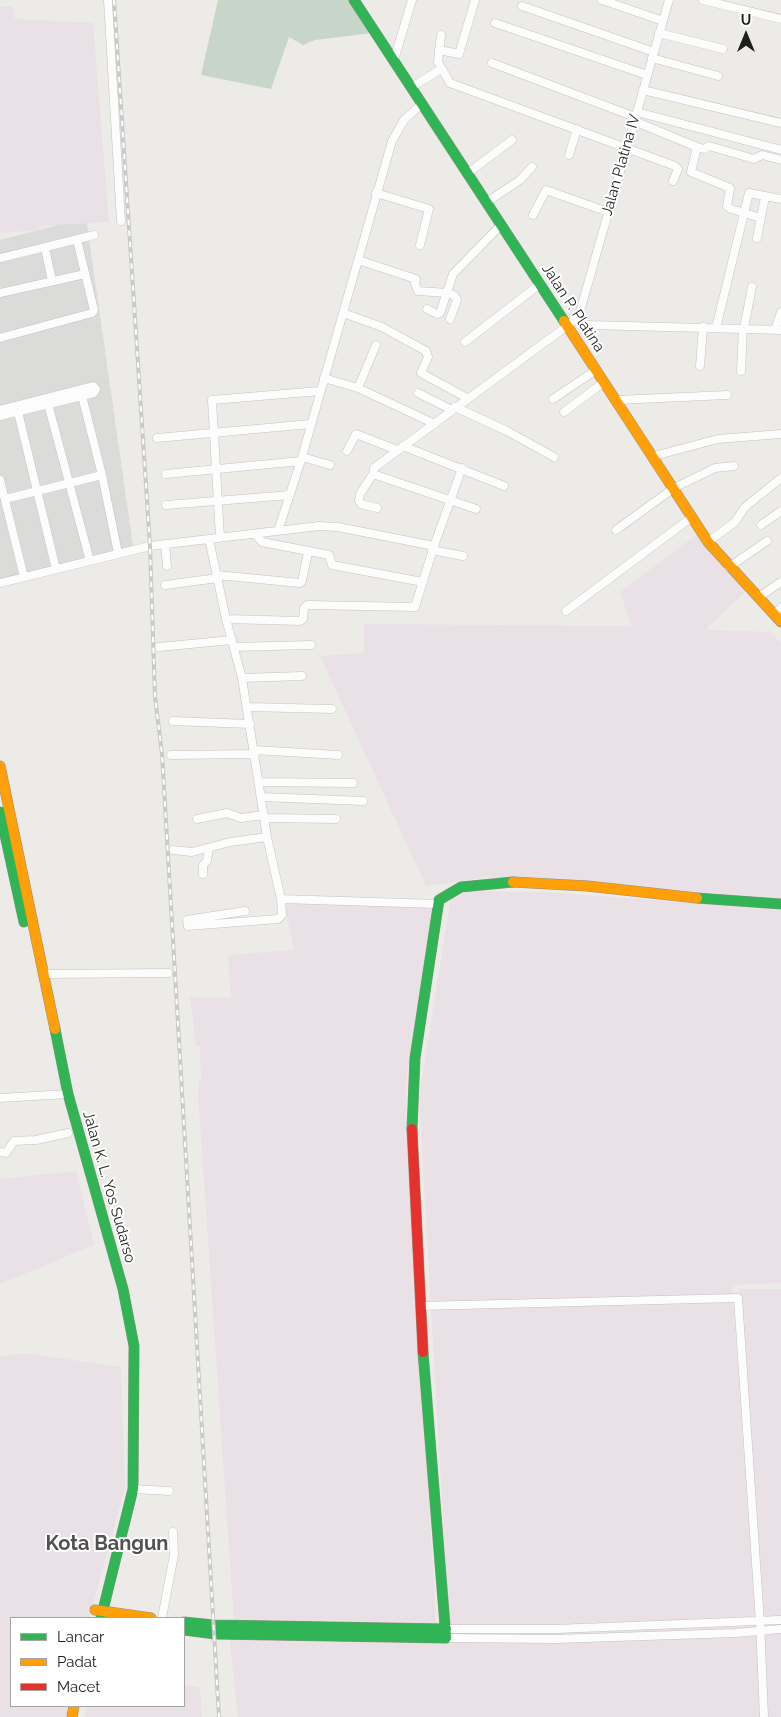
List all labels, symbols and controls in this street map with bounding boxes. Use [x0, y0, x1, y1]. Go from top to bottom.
north arrow [721, 10, 771, 60]
text: U [741, 12, 751, 28]
street label: Jalan Platina IV [598, 112, 644, 218]
street label: Jalan P. Platina [538, 261, 608, 355]
street label: Jalan K. L. Yos Sudarso [79, 1109, 139, 1265]
district label: Kota Bangun [46, 1532, 168, 1556]
legend [10, 1617, 185, 1707]
text: Lancar [57, 1628, 104, 1646]
text: Padat [57, 1653, 97, 1671]
text: Macet [57, 1678, 100, 1696]

